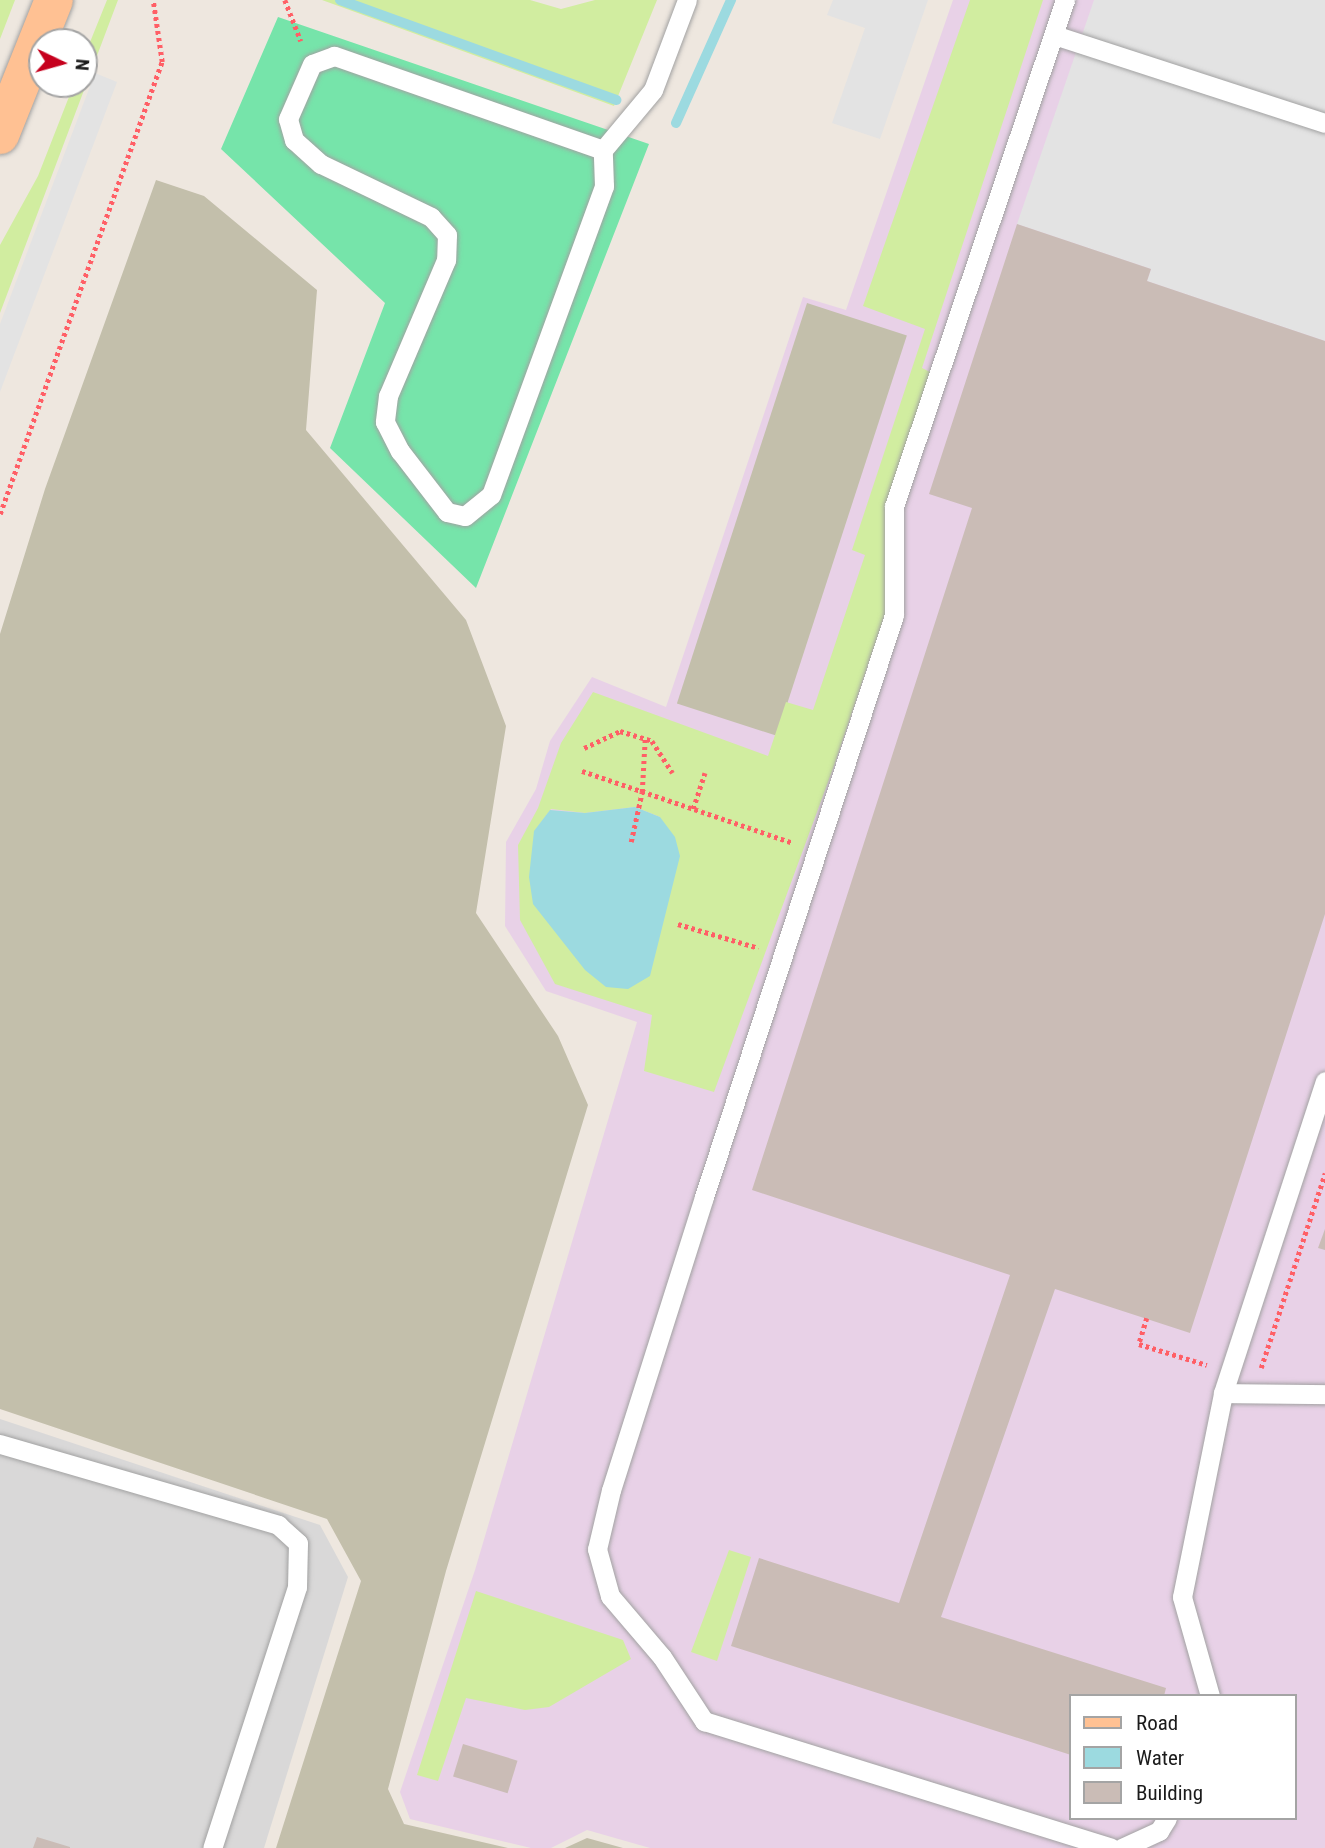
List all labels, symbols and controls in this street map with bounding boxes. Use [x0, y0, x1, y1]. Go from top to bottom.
north arrow [28, 28, 98, 98]
text: N [70, 58, 94, 71]
legend [1070, 1694, 1297, 1820]
text: Road [1136, 1711, 1178, 1735]
text: Water [1136, 1746, 1184, 1770]
text: Building [1136, 1781, 1203, 1805]

